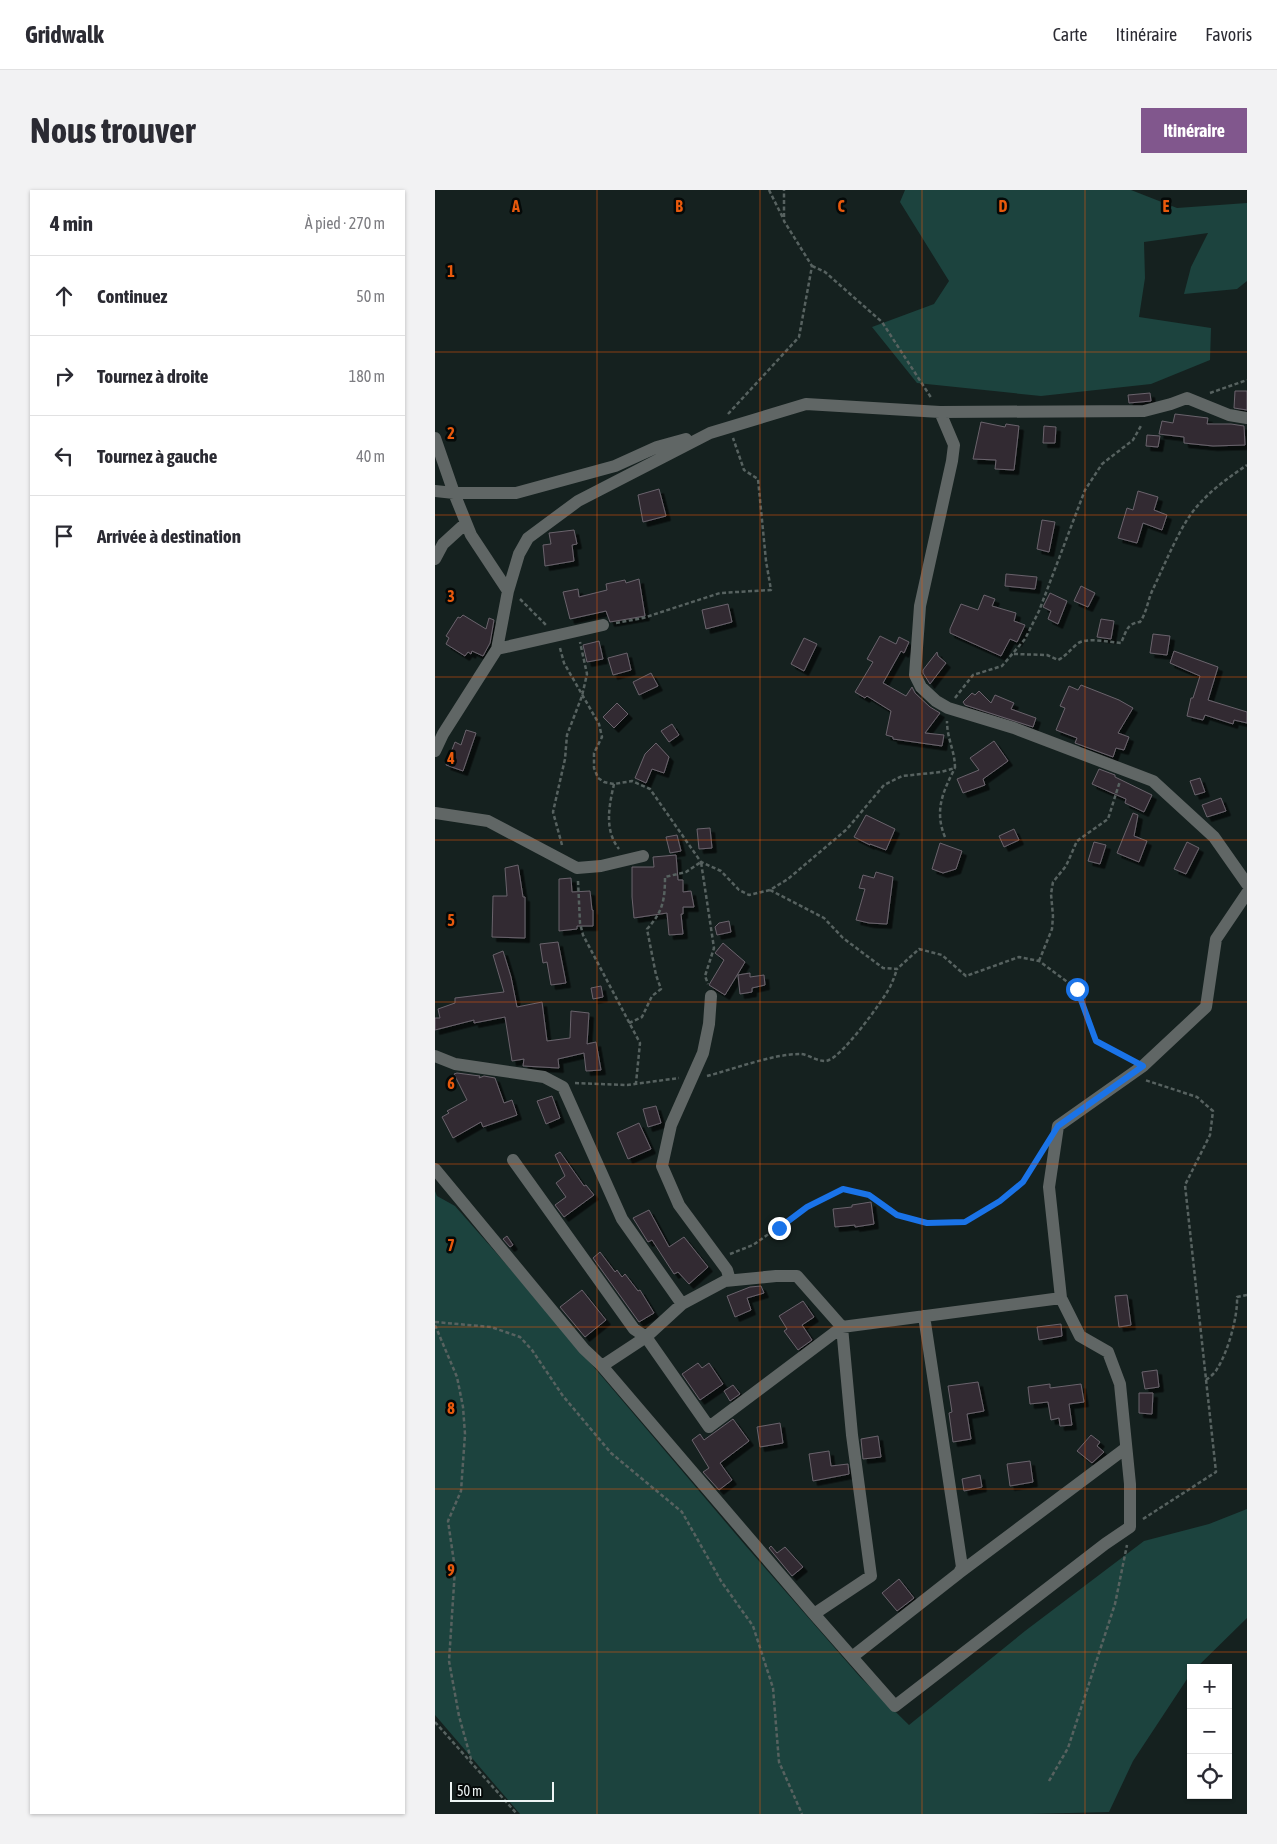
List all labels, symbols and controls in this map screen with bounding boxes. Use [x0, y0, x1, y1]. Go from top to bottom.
text: Gridwalk [25, 21, 104, 48]
text: Carte [1053, 24, 1087, 45]
text: Itinéraire [1115, 24, 1177, 45]
text: Favoris [1205, 24, 1252, 45]
button: Itinéraire [1141, 108, 1247, 153]
text: Nous trouver [30, 110, 195, 150]
text: A [511, 197, 520, 215]
text: B [675, 197, 683, 215]
text: C [837, 197, 845, 215]
text: D [999, 197, 1008, 215]
text: E [1163, 197, 1170, 215]
text: 4 min [50, 211, 93, 235]
text: À pied · 270 m [305, 214, 385, 232]
text: 1 [447, 262, 455, 280]
icon: ahead [50, 282, 78, 310]
text: Continuez [97, 285, 167, 307]
text: 50 m [356, 287, 385, 305]
icon: right [50, 362, 78, 390]
text: Tournez à droite [97, 365, 208, 387]
text: 180 m [349, 367, 385, 385]
text: 2 [447, 424, 455, 442]
icon: left [50, 442, 78, 470]
text: Tournez à gauche [97, 445, 217, 467]
text: 40 m [356, 447, 385, 465]
icon: arrive [50, 522, 78, 550]
text: Arrivée à destination [97, 525, 241, 547]
text: 3 [447, 587, 455, 605]
text: 4 [446, 749, 455, 767]
text: 5 [447, 911, 455, 929]
route start [1066, 978, 1089, 1001]
text: 6 [447, 1074, 455, 1092]
route end [768, 1217, 791, 1240]
text: 7 [447, 1236, 455, 1254]
text: 8 [447, 1399, 455, 1417]
text: 9 [447, 1561, 455, 1579]
map controls [1187, 1664, 1232, 1799]
button: + [1187, 1664, 1232, 1709]
button: − [1187, 1709, 1232, 1754]
button: locate [1187, 1754, 1232, 1799]
scale bar [450, 1779, 554, 1802]
text: 50 m [457, 1783, 482, 1799]

